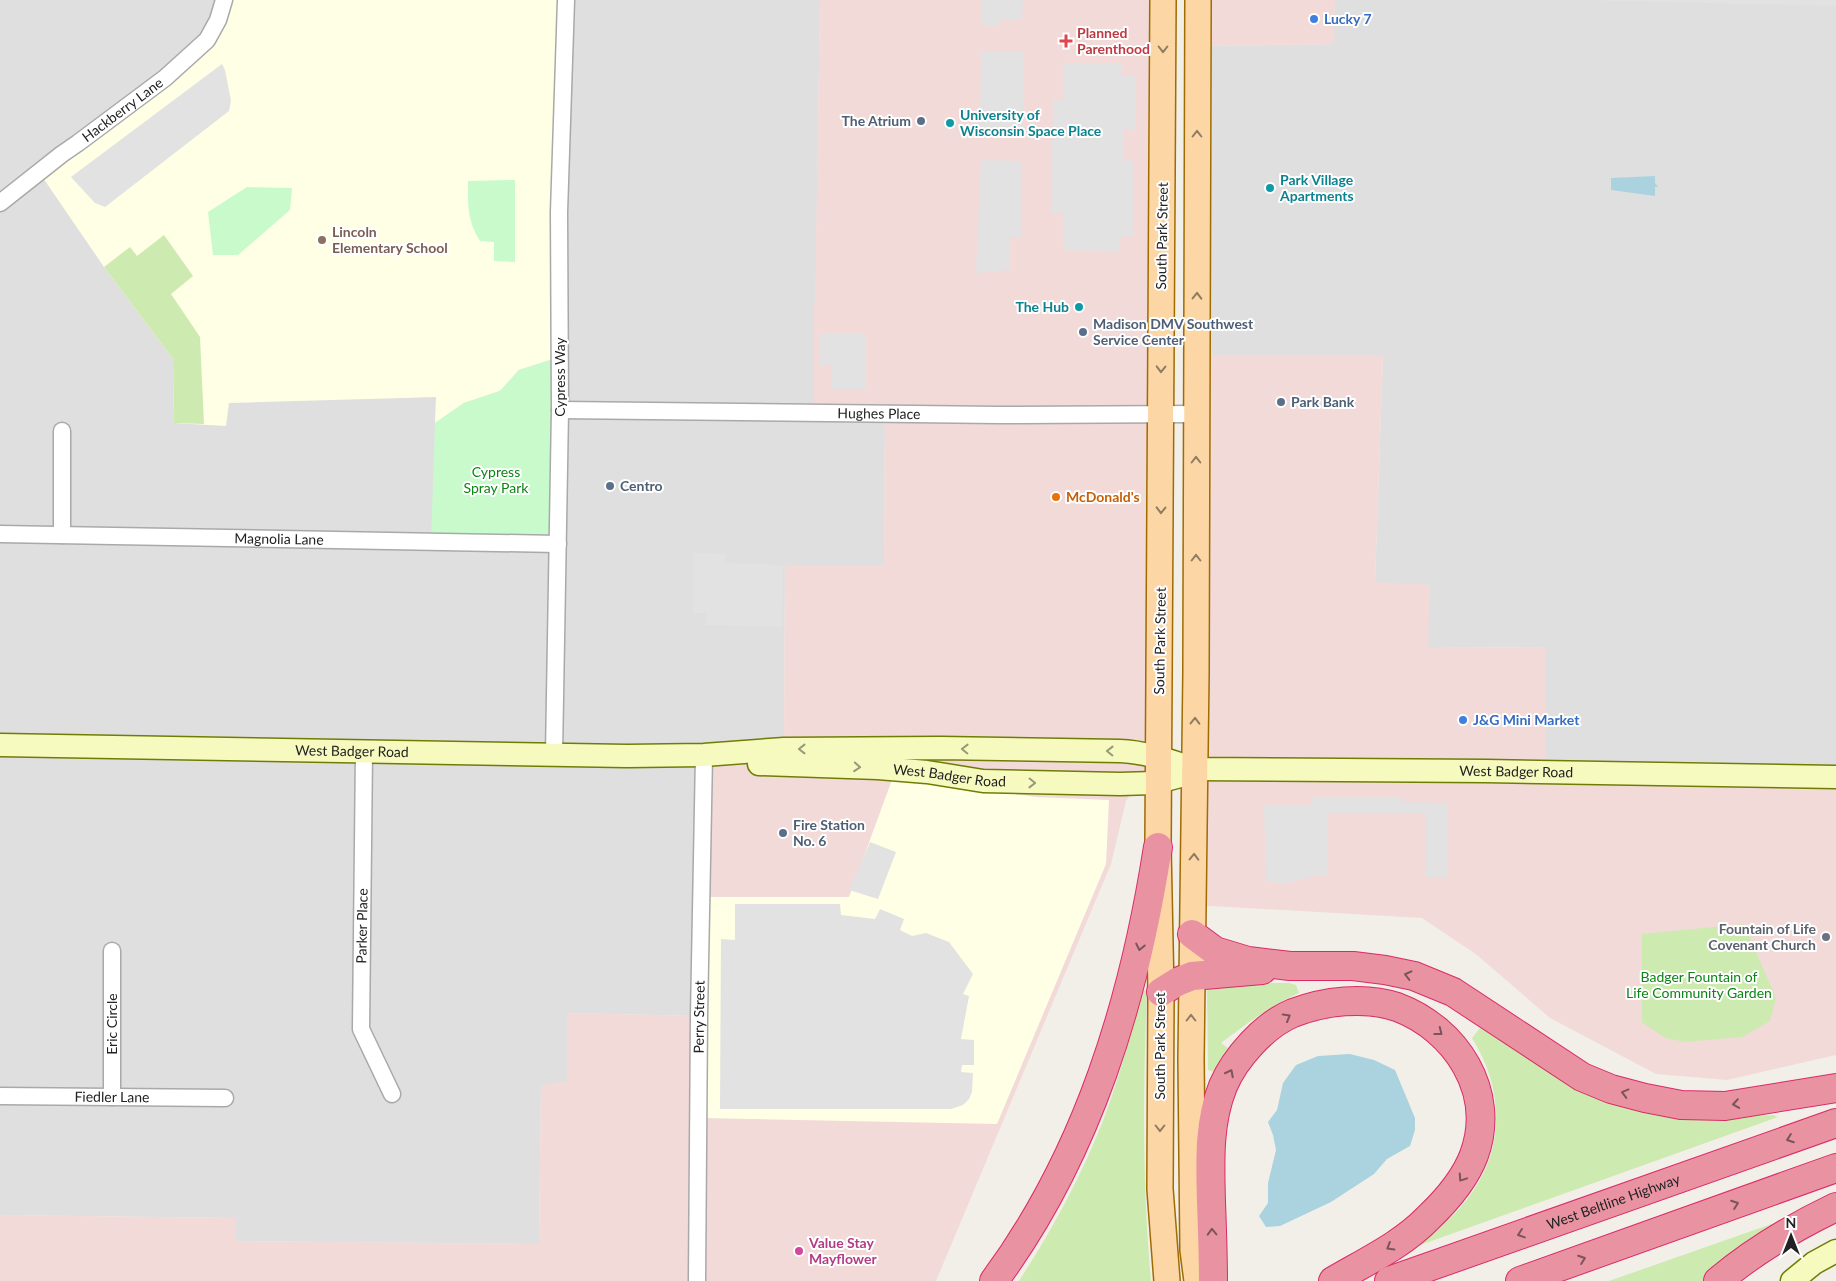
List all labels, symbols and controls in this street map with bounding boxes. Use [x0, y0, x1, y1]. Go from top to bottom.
place label: Lucky 7 [1324, 10, 1372, 27]
marker: Lucky 7 [1308, 13, 1320, 25]
place label: Planned Parenthood [1077, 24, 1150, 57]
marker: Planned Parenthood [1059, 34, 1073, 48]
one-way arrow [1158, 45, 1168, 53]
street label: Hackberry Lane [78, 74, 166, 145]
place label: University of Wisconsin Space Place [960, 106, 1102, 139]
place label: The Atrium [842, 112, 911, 129]
marker: The Atrium [915, 115, 927, 127]
marker: University of Wisconsin Space Place [944, 117, 956, 129]
one-way arrow [1192, 129, 1202, 137]
place label: Park Village Apartments [1279, 171, 1354, 204]
street label: South Park Street [1152, 182, 1171, 290]
marker: Park Village Apartments [1264, 182, 1276, 194]
place label: Lincoln Elementary School [332, 223, 448, 256]
marker: Lincoln Elementary School [316, 234, 328, 246]
one-way arrow [1192, 292, 1203, 300]
place label: The Hub [1015, 298, 1069, 315]
marker: The Hub [1073, 301, 1085, 313]
place label: Madison DMV Southwest Service Center [1093, 315, 1254, 348]
marker: Madison DMV Southwest Service Center [1077, 326, 1089, 338]
street label: Cypress Way [551, 336, 568, 417]
one-way arrow [1156, 365, 1166, 373]
place label: Park Bank [1291, 393, 1355, 410]
marker: Park Bank [1275, 396, 1287, 408]
street label: Hughes Place [837, 404, 921, 422]
one-way arrow [1191, 456, 1201, 464]
park label: Cypress Spray Park [464, 463, 529, 496]
place label: Centro [620, 477, 663, 494]
marker: Centro [604, 480, 616, 492]
place label: McDonald's [1066, 488, 1140, 505]
marker: McDonald's [1050, 491, 1062, 503]
one-way arrow [1156, 506, 1166, 514]
street label: Magnolia Lane [234, 529, 324, 548]
one-way arrow [1191, 554, 1201, 562]
street label: South Park Street [1150, 587, 1169, 695]
place label: J&G Mini Market [1473, 711, 1580, 728]
marker: J&G Mini Market [1457, 714, 1469, 726]
one-way arrow [1190, 716, 1201, 724]
street label: West Badger Road [295, 741, 409, 760]
one-way arrow [961, 743, 969, 754]
one-way arrow [798, 744, 806, 754]
one-way arrow [1106, 746, 1114, 756]
street label: West Badger Road [892, 760, 1006, 789]
one-way arrow [853, 761, 861, 772]
street label: West Badger Road [1459, 762, 1573, 780]
one-way arrow [1028, 778, 1036, 788]
place label: Fire Station No. 6 [793, 816, 865, 849]
marker: Fire Station No. 6 [777, 827, 789, 839]
one-way arrow [1189, 852, 1199, 860]
street label: Parker Place [352, 888, 371, 964]
place label: Fountain of Life Covenant Church [1708, 920, 1817, 953]
marker: Fountain of Life Covenant Church [1820, 931, 1832, 943]
one-way arrow [1135, 942, 1146, 951]
park label: Badger Fountain of Life Community Garden [1626, 968, 1772, 1001]
one-way arrow [1403, 970, 1412, 981]
street label: Perry Street [690, 980, 708, 1054]
street label: South Park Street [1151, 992, 1168, 1100]
street label: Eric Circle [103, 993, 120, 1055]
one-way arrow [1186, 1013, 1196, 1021]
one-way arrow [1281, 1013, 1290, 1023]
one-way arrow [1433, 1027, 1442, 1035]
one-way arrow [1224, 1069, 1234, 1078]
street label: Fiedler Lane [74, 1088, 150, 1105]
one-way arrow [1621, 1088, 1630, 1099]
one-way arrow [1732, 1098, 1740, 1109]
one-way arrow [1155, 1125, 1165, 1133]
one-way arrow [1786, 1133, 1795, 1143]
street label: West Beltline Highway [1544, 1170, 1683, 1233]
one-way arrow [1458, 1173, 1468, 1182]
one-way arrow [1731, 1200, 1739, 1210]
north arrow [1766, 1211, 1816, 1261]
text: N [1786, 1214, 1796, 1231]
one-way arrow [1207, 1228, 1217, 1236]
one-way arrow [1518, 1228, 1526, 1238]
place label: Value Stay Mayflower [808, 1234, 877, 1267]
one-way arrow [1387, 1240, 1396, 1250]
marker: Value Stay Mayflower [793, 1245, 805, 1257]
one-way arrow [1578, 1255, 1586, 1265]

